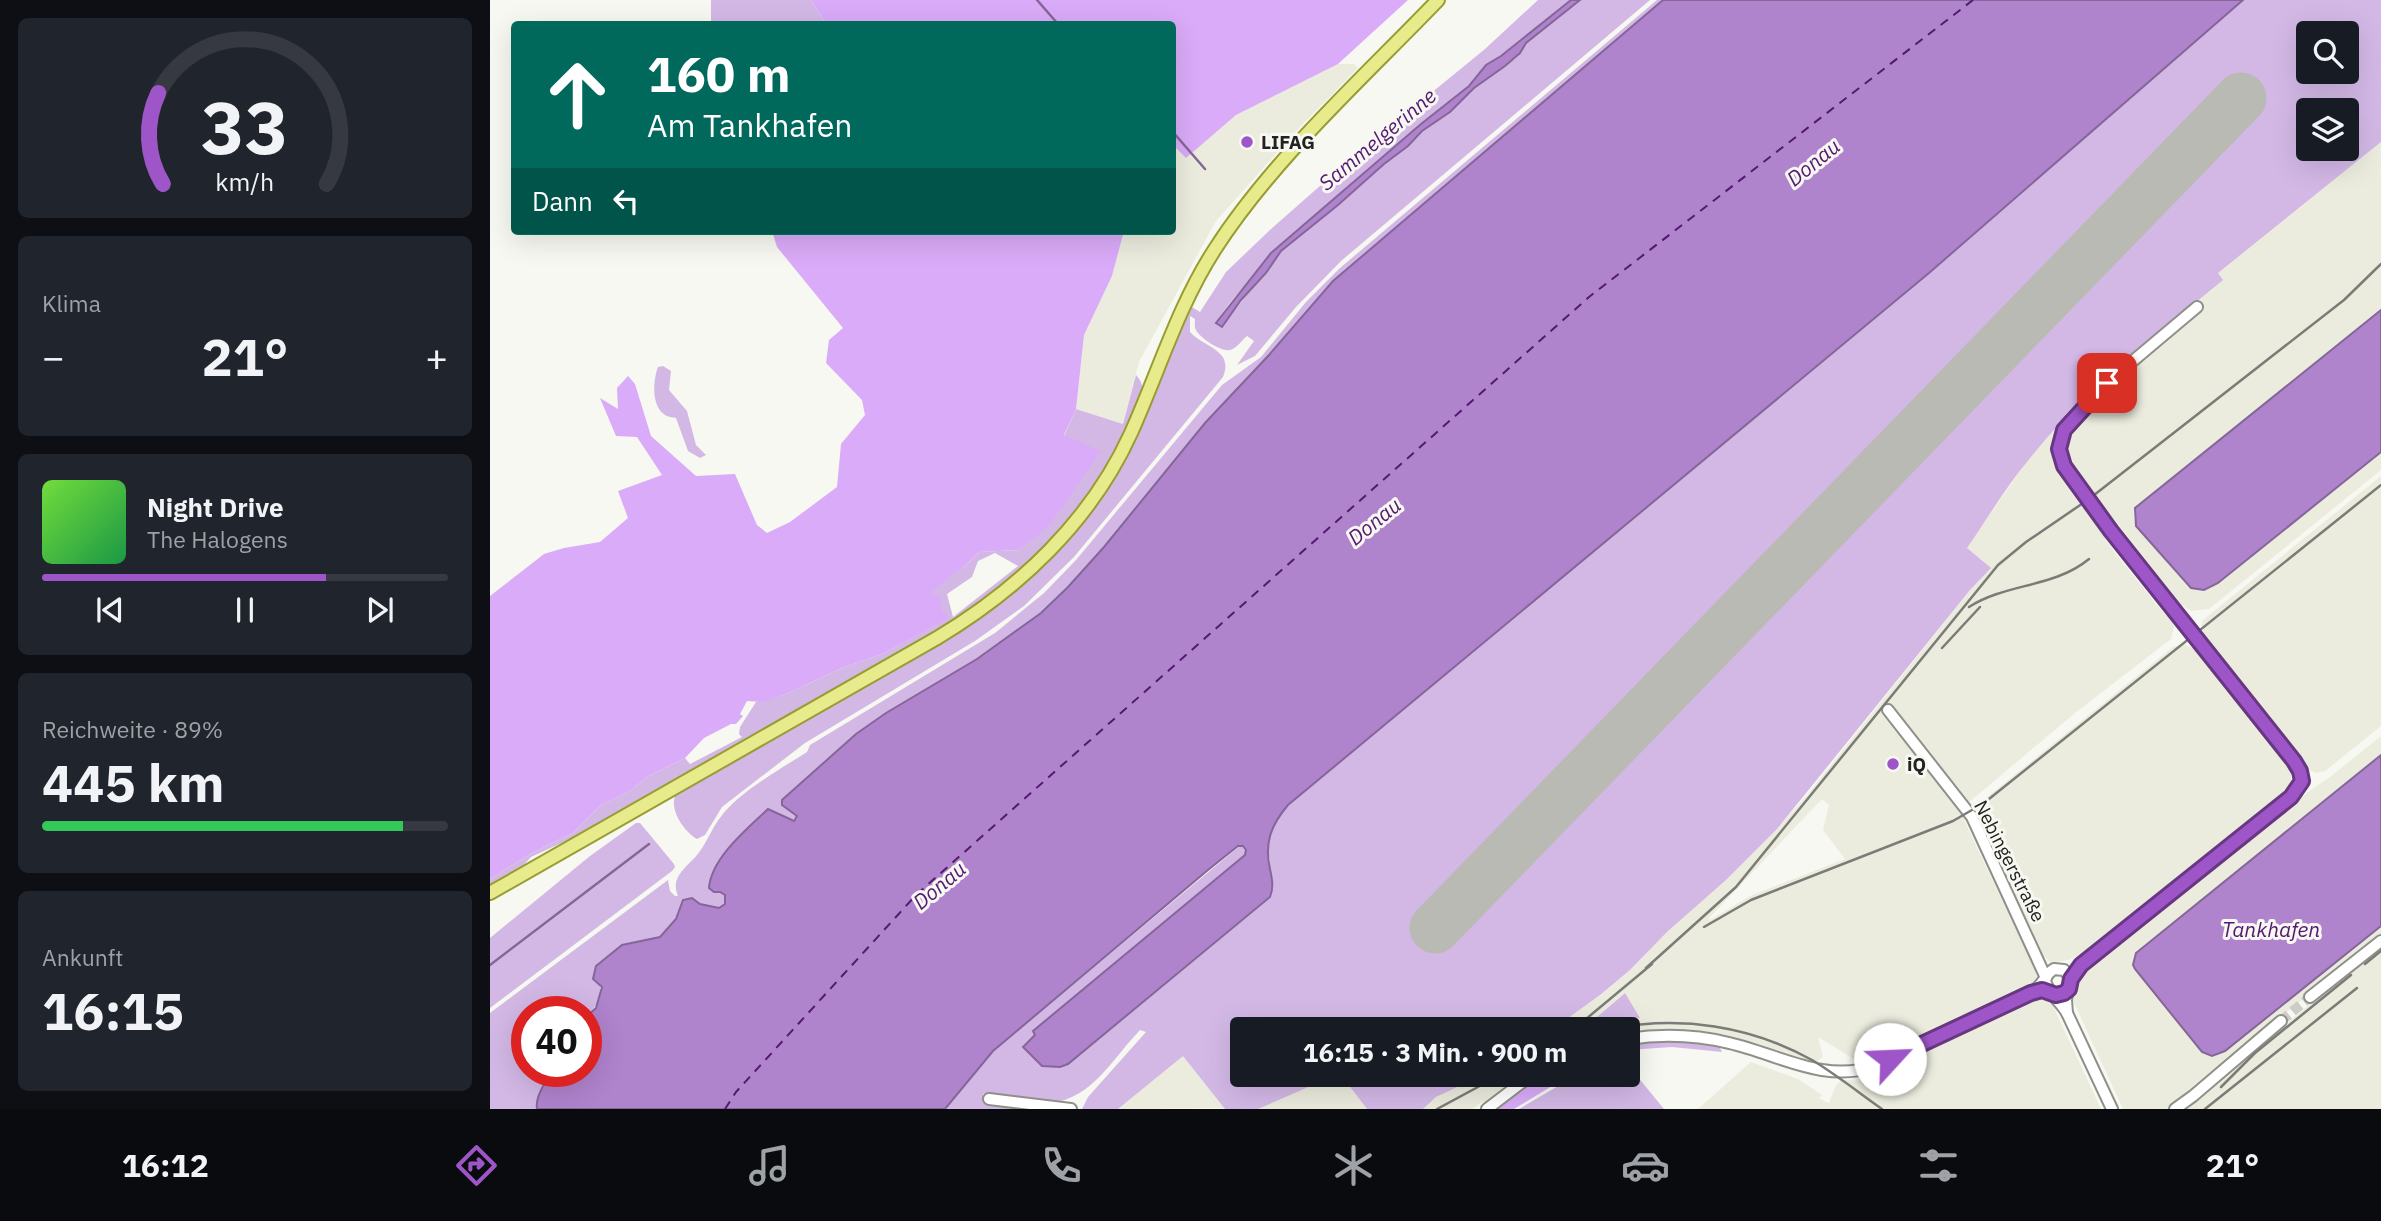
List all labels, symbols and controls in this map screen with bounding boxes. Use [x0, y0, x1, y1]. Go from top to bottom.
map controls [2296, 21, 2359, 161]
button: search [2296, 21, 2359, 84]
text: 160 m [647, 42, 791, 105]
icon: ahead [532, 49, 623, 140]
text: 33 [201, 79, 289, 174]
water label: Sammelgerinne [1312, 81, 1442, 196]
button: layers [2296, 98, 2359, 161]
text: Am Tankhafen [647, 104, 852, 146]
place label: LIFAG [1261, 130, 1315, 154]
water label: Donau [1780, 132, 1846, 192]
marker: LIFAG [1239, 134, 1255, 150]
text: km/h [216, 165, 274, 198]
icon: left [607, 182, 645, 220]
text: Dann [532, 184, 593, 218]
text: Klima [42, 288, 101, 318]
text: 21° [202, 323, 288, 390]
text: − [42, 332, 65, 381]
text: + [425, 332, 448, 381]
pin [2077, 353, 2137, 413]
icon: arrive [2088, 364, 2126, 402]
text: Night Drive [147, 490, 284, 524]
water label: Donau [1341, 491, 1407, 551]
text: The Halogens [147, 524, 288, 554]
icon: previous [91, 591, 129, 629]
icon: pause [226, 591, 264, 629]
icon: next [361, 591, 399, 629]
text: Reichweite · 89% [42, 714, 223, 744]
text: 445 km [42, 749, 224, 816]
place label: iQ [1907, 752, 1926, 776]
marker: iQ [1885, 756, 1901, 772]
street label: Nebingerstraße [1969, 796, 2051, 926]
water label: Donau [907, 855, 971, 915]
water label: Tankhafen [2222, 915, 2320, 943]
text: Ankunft [42, 942, 123, 972]
text: 16:15 [42, 977, 184, 1044]
speed limit sign: 40 [511, 996, 602, 1087]
position arrow [1853, 1022, 1927, 1096]
text: 16:15 · 3 Min. · 900 m [1303, 1035, 1567, 1069]
icon: directions [452, 1141, 501, 1190]
icon: music [745, 1141, 794, 1190]
icon: phone [1037, 1141, 1086, 1190]
icon: climate [1329, 1141, 1378, 1190]
icon: car [1621, 1141, 1670, 1190]
icon: filters [1914, 1141, 1963, 1190]
text: 16:12 [122, 1144, 209, 1186]
text: 21° [2206, 1144, 2259, 1186]

